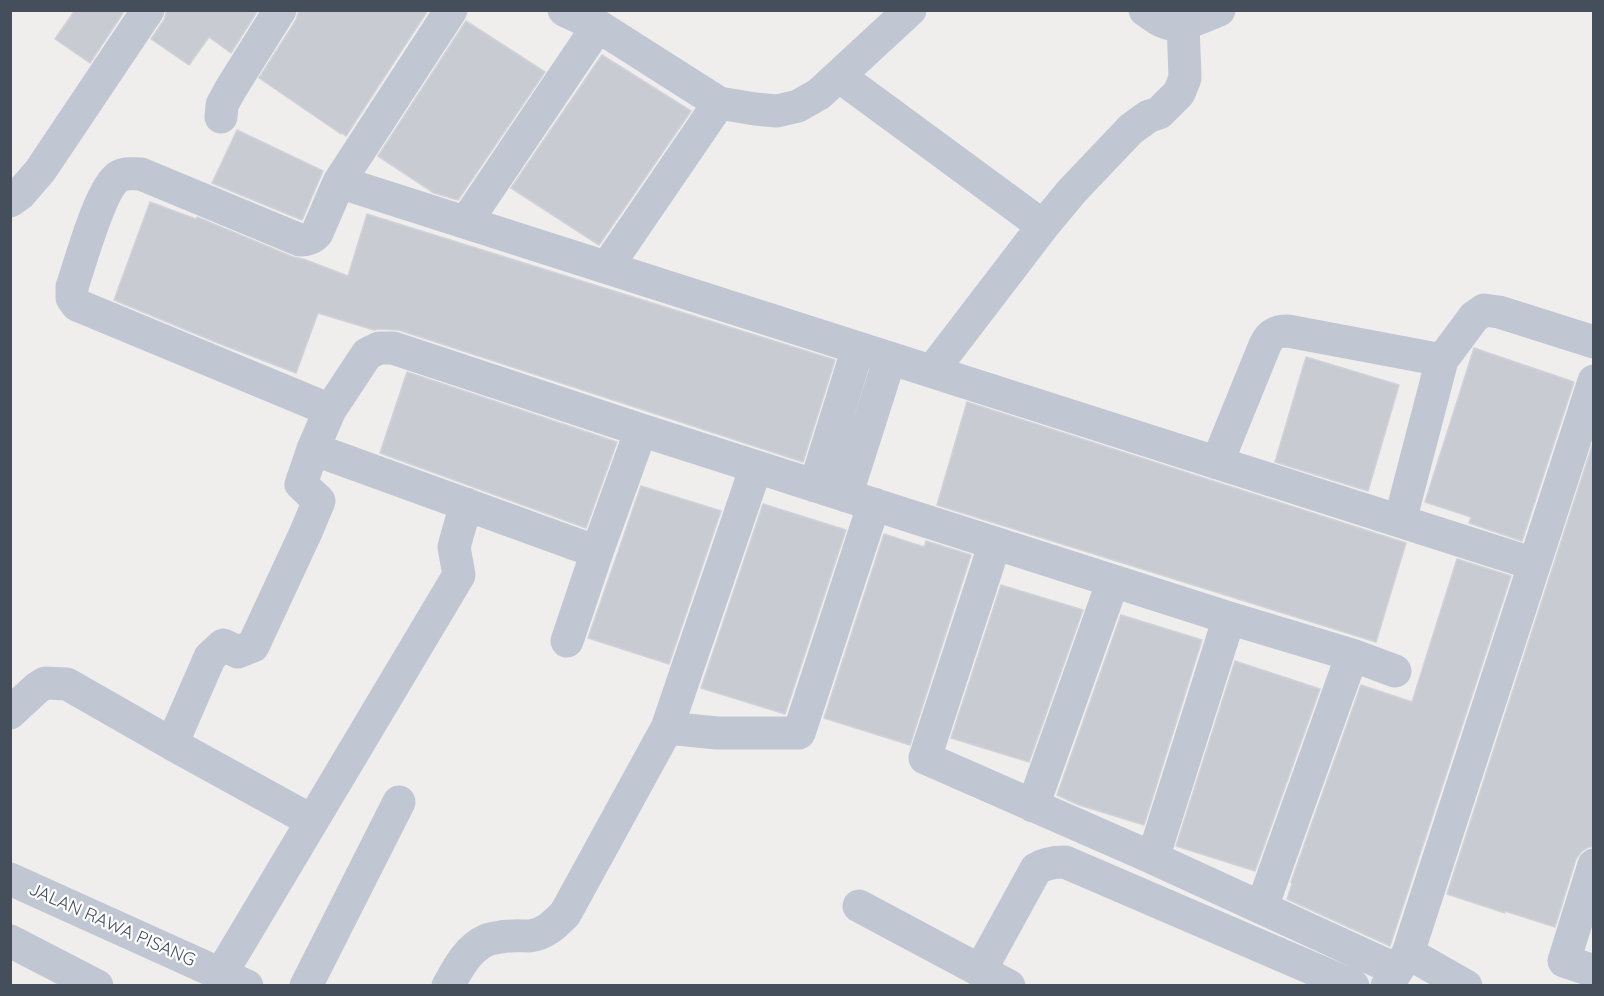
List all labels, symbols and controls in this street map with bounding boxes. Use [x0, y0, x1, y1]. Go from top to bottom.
street label: JALAN RAWA PISANG [25, 878, 199, 972]

